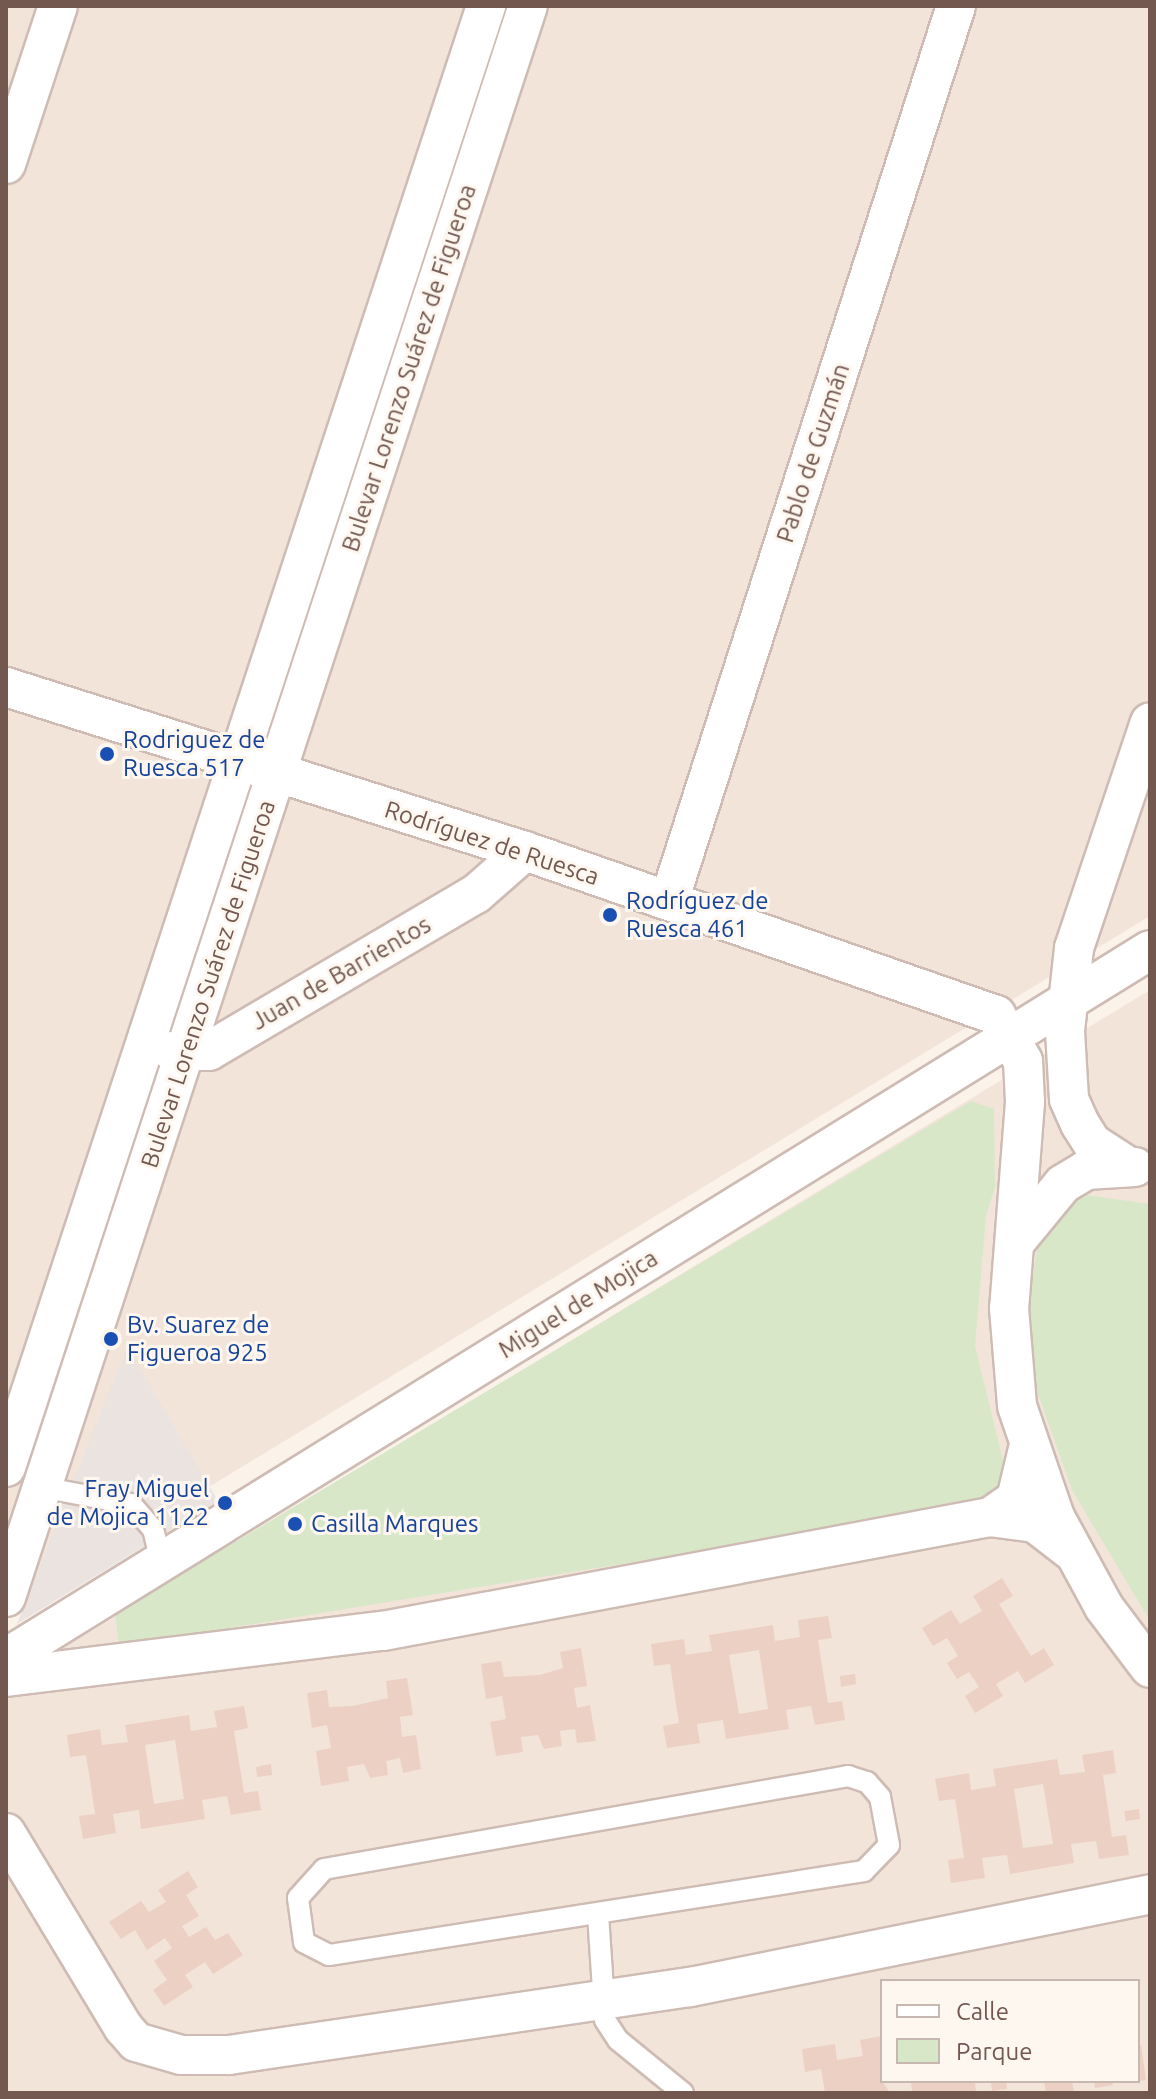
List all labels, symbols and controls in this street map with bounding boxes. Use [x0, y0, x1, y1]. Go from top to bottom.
street label: Bulevar Lorenzo Suárez de Figueroa [336, 181, 482, 555]
street label: Pablo de Guzmán [770, 360, 856, 546]
place label: Rodriguez de Ruesca 517 [123, 726, 265, 782]
marker: Rodriguez de Ruesca 517 [98, 745, 116, 763]
street label: Rodríguez de Ruesca [381, 795, 603, 891]
street label: Bulevar Lorenzo Suárez de Figueroa [135, 797, 281, 1171]
place label: Rodríguez de Ruesca 461 [626, 887, 768, 943]
marker: Rodríguez de Ruesca 461 [601, 906, 619, 924]
street label: Juan de Barrientos [246, 910, 436, 1036]
street label: Miguel de Mojica [493, 1244, 663, 1364]
place label: Bv. Suarez de Figueroa 925 [127, 1311, 269, 1367]
marker: Bv. Suarez de Figueroa 925 [102, 1330, 120, 1348]
place label: Fray Miguel de Mojica 1122 [47, 1475, 209, 1531]
marker: Fray Miguel de Mojica 1122 [216, 1494, 234, 1512]
place label: Casilla Marques [311, 1510, 478, 1538]
marker: Casilla Marques [286, 1515, 304, 1533]
legend [880, 1979, 1140, 2083]
text: Calle [956, 1998, 1009, 2025]
text: Parque [956, 2038, 1033, 2065]

